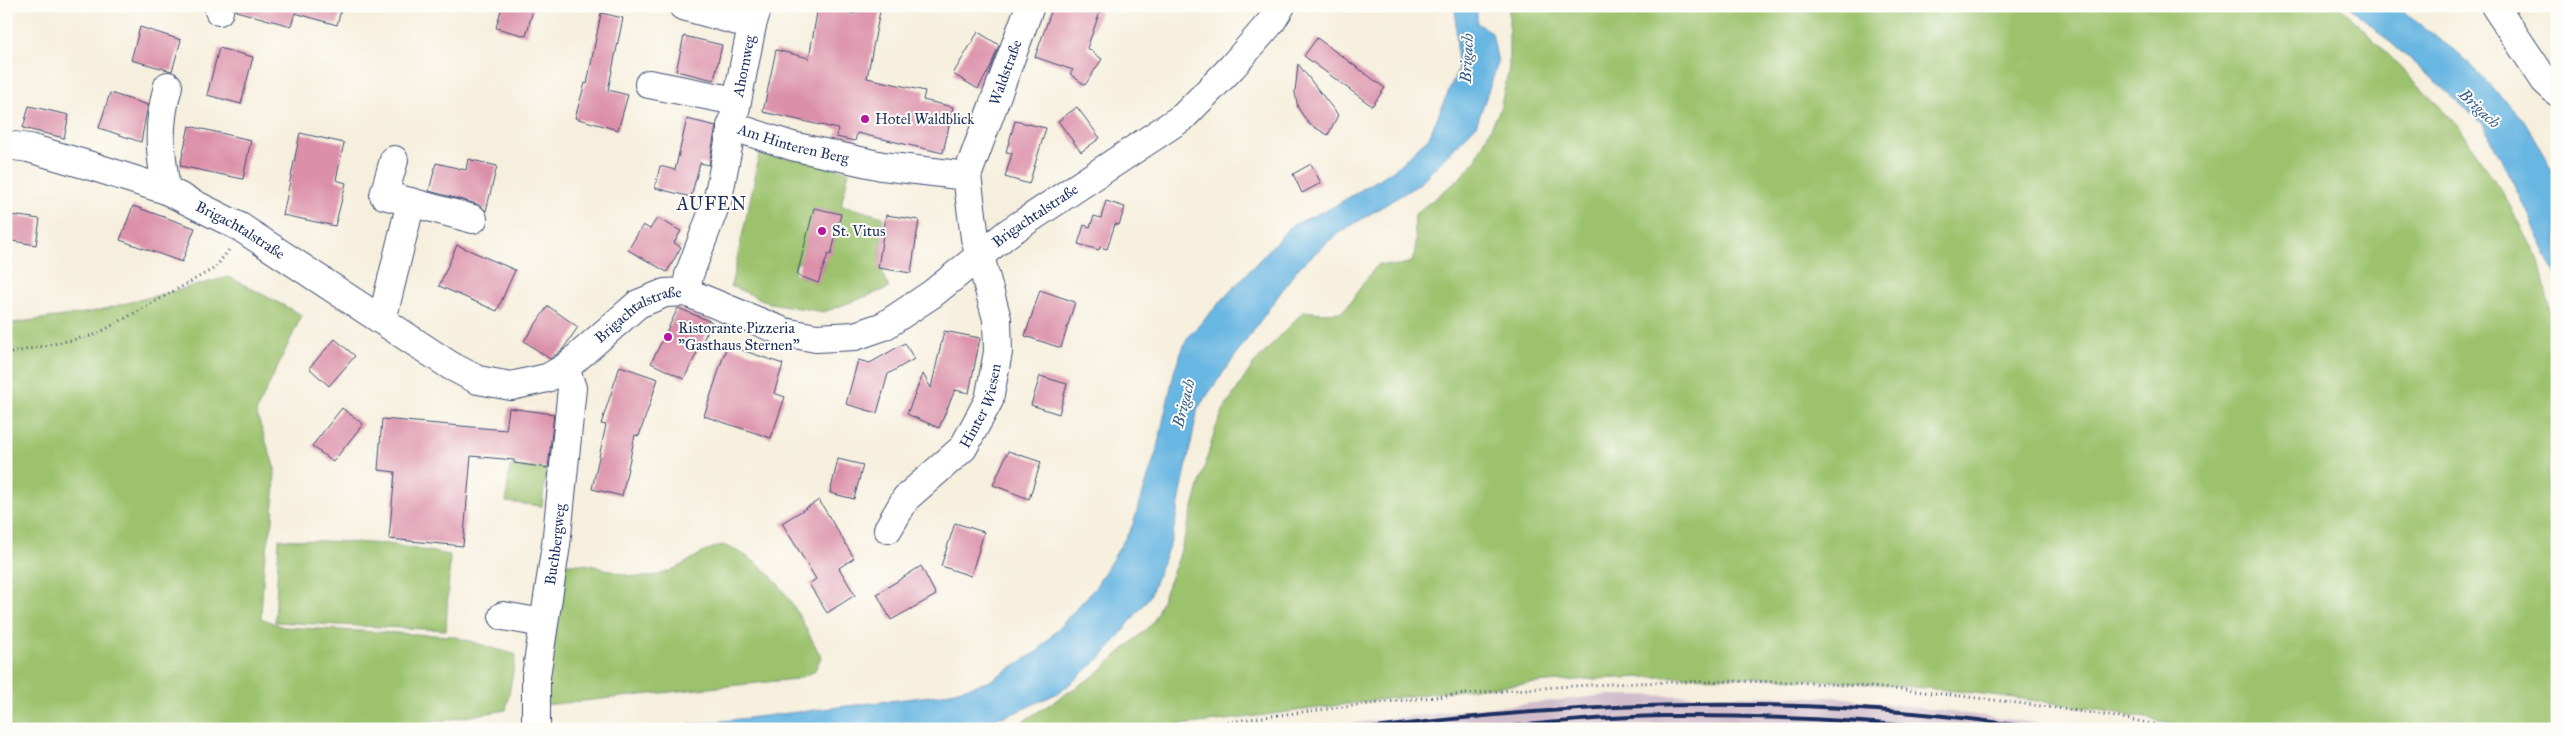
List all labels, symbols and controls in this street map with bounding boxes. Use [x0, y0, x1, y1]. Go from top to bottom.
street label: Ahornweg [729, 33, 759, 99]
water label: Brigach [1456, 33, 1477, 84]
street label: Waldstraße [985, 37, 1026, 108]
water label: Brigach [2454, 84, 2504, 132]
place label: Hotel Waldblick [875, 110, 974, 128]
marker: Hotel Waldblick [859, 113, 871, 125]
street label: Am Hinteren Berg [735, 120, 852, 168]
street label: Brigachtalstraße [988, 180, 1081, 251]
district label: AUFEN [676, 193, 747, 215]
street label: Brigachtalstraße [193, 197, 288, 263]
place label: St. Vitus [832, 222, 886, 240]
marker: St. Vitus [816, 225, 828, 237]
street label: Brigachtalstraße [591, 283, 682, 347]
place label: Ristorante Pizzeria "Gasthaus Sternen" [678, 319, 800, 354]
marker: Ristorante Pizzeria "Gasthaus Sternen" [662, 331, 674, 343]
street label: Hinter Wiesen [956, 362, 1005, 451]
water label: Brigach [1168, 377, 1199, 430]
street label: Buchbergweg [541, 502, 569, 586]

